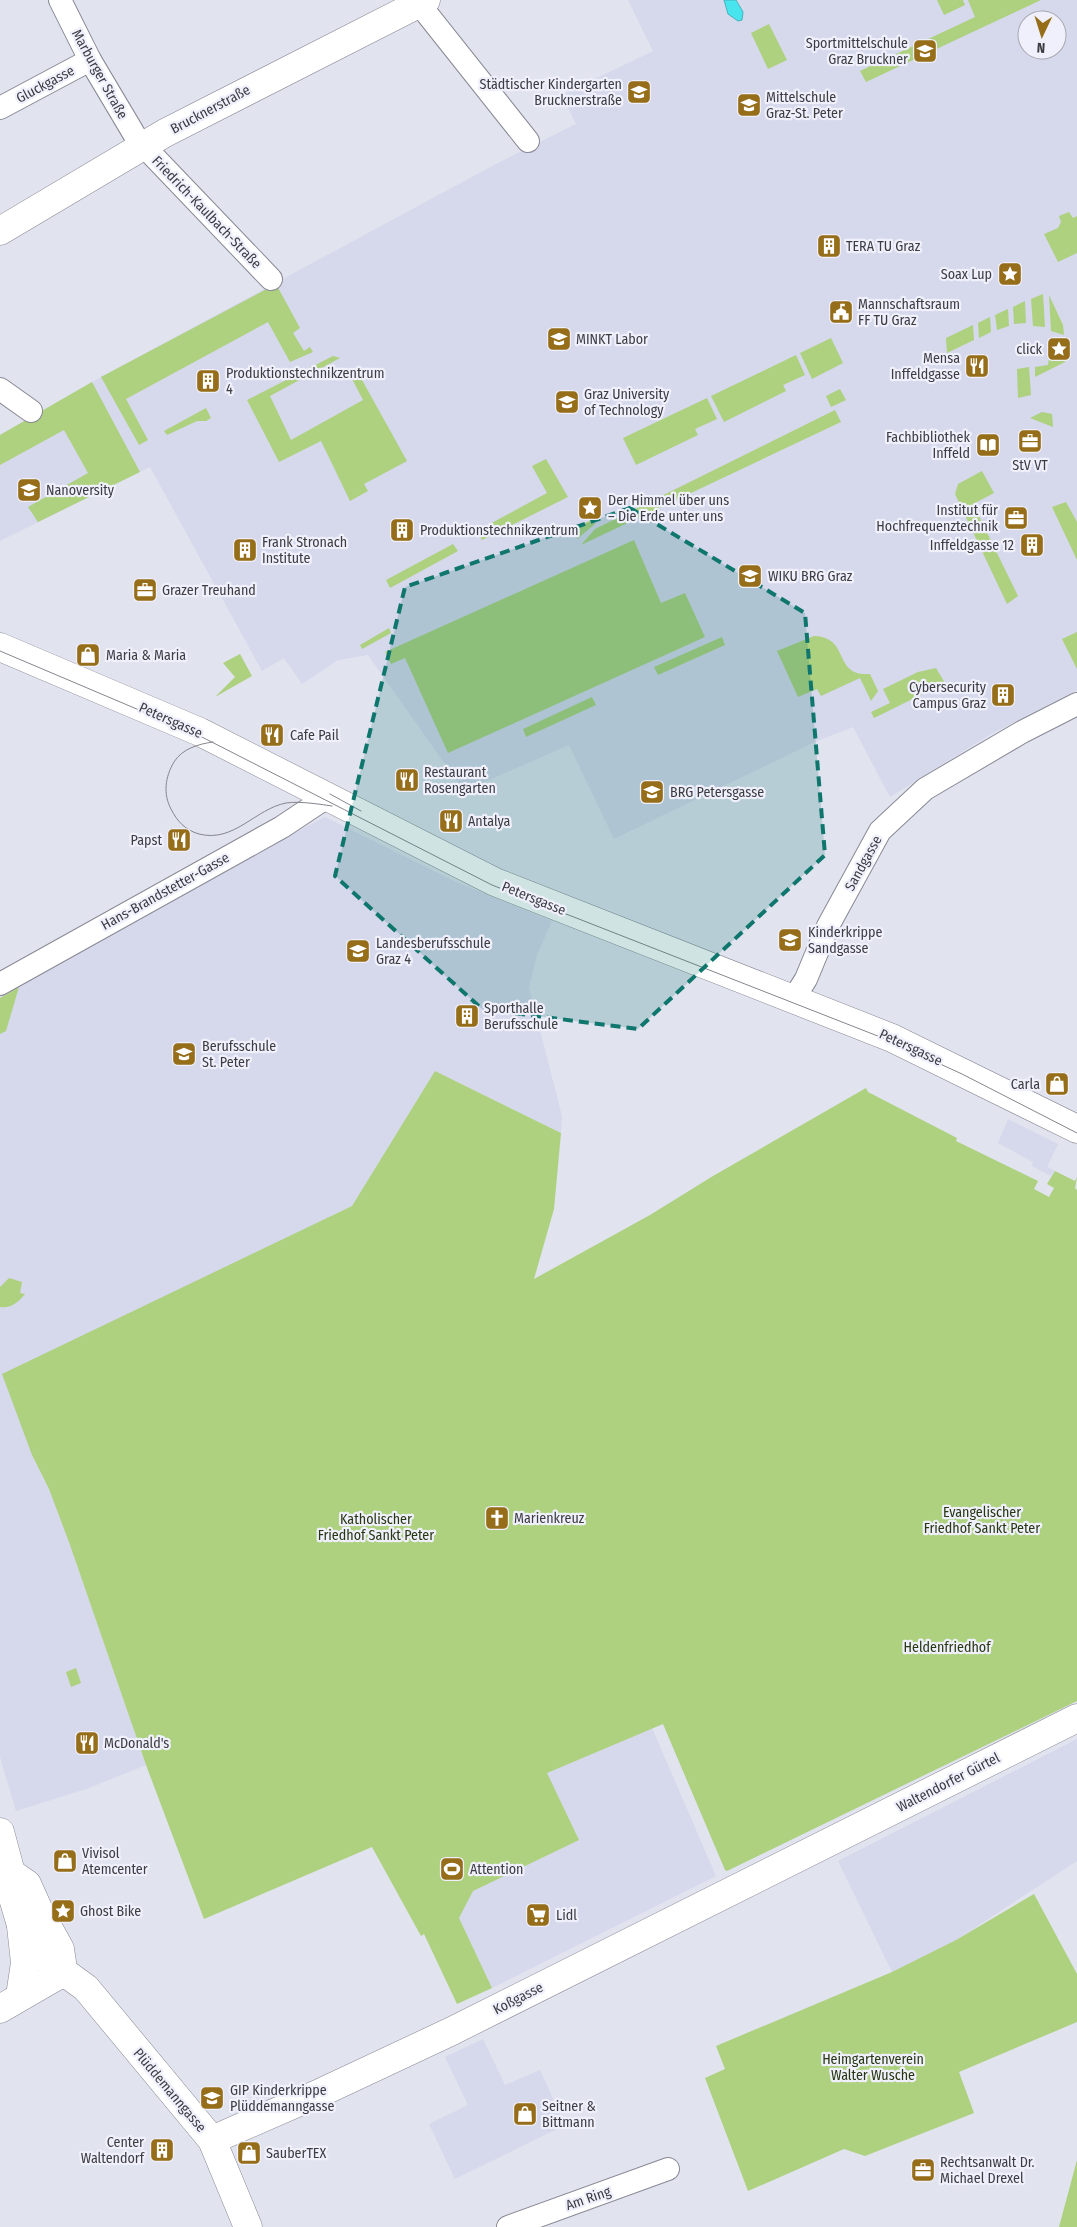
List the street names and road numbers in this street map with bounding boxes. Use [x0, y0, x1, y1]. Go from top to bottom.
street label: Marburger Straße [68, 26, 131, 122]
street label: Gluckgasse [13, 62, 77, 107]
street label: Brucknerstraße [168, 81, 253, 138]
street label: Friedrich-Kaulbach-Straße [148, 152, 265, 272]
street label: Petersgasse [136, 699, 205, 742]
street label: Sandgasse [841, 833, 886, 894]
street label: Hans-Brandstetter-Gasse [98, 849, 232, 934]
street label: Petersgasse [499, 878, 568, 919]
street label: Petersgasse [877, 1025, 945, 1069]
street label: Waltendorfer Gürtel [894, 1749, 1003, 1816]
street label: Koßgasse [490, 1979, 546, 2018]
street label: Plüddemanngasse [130, 2045, 210, 2136]
street label: Am Ring [563, 2183, 613, 2214]

